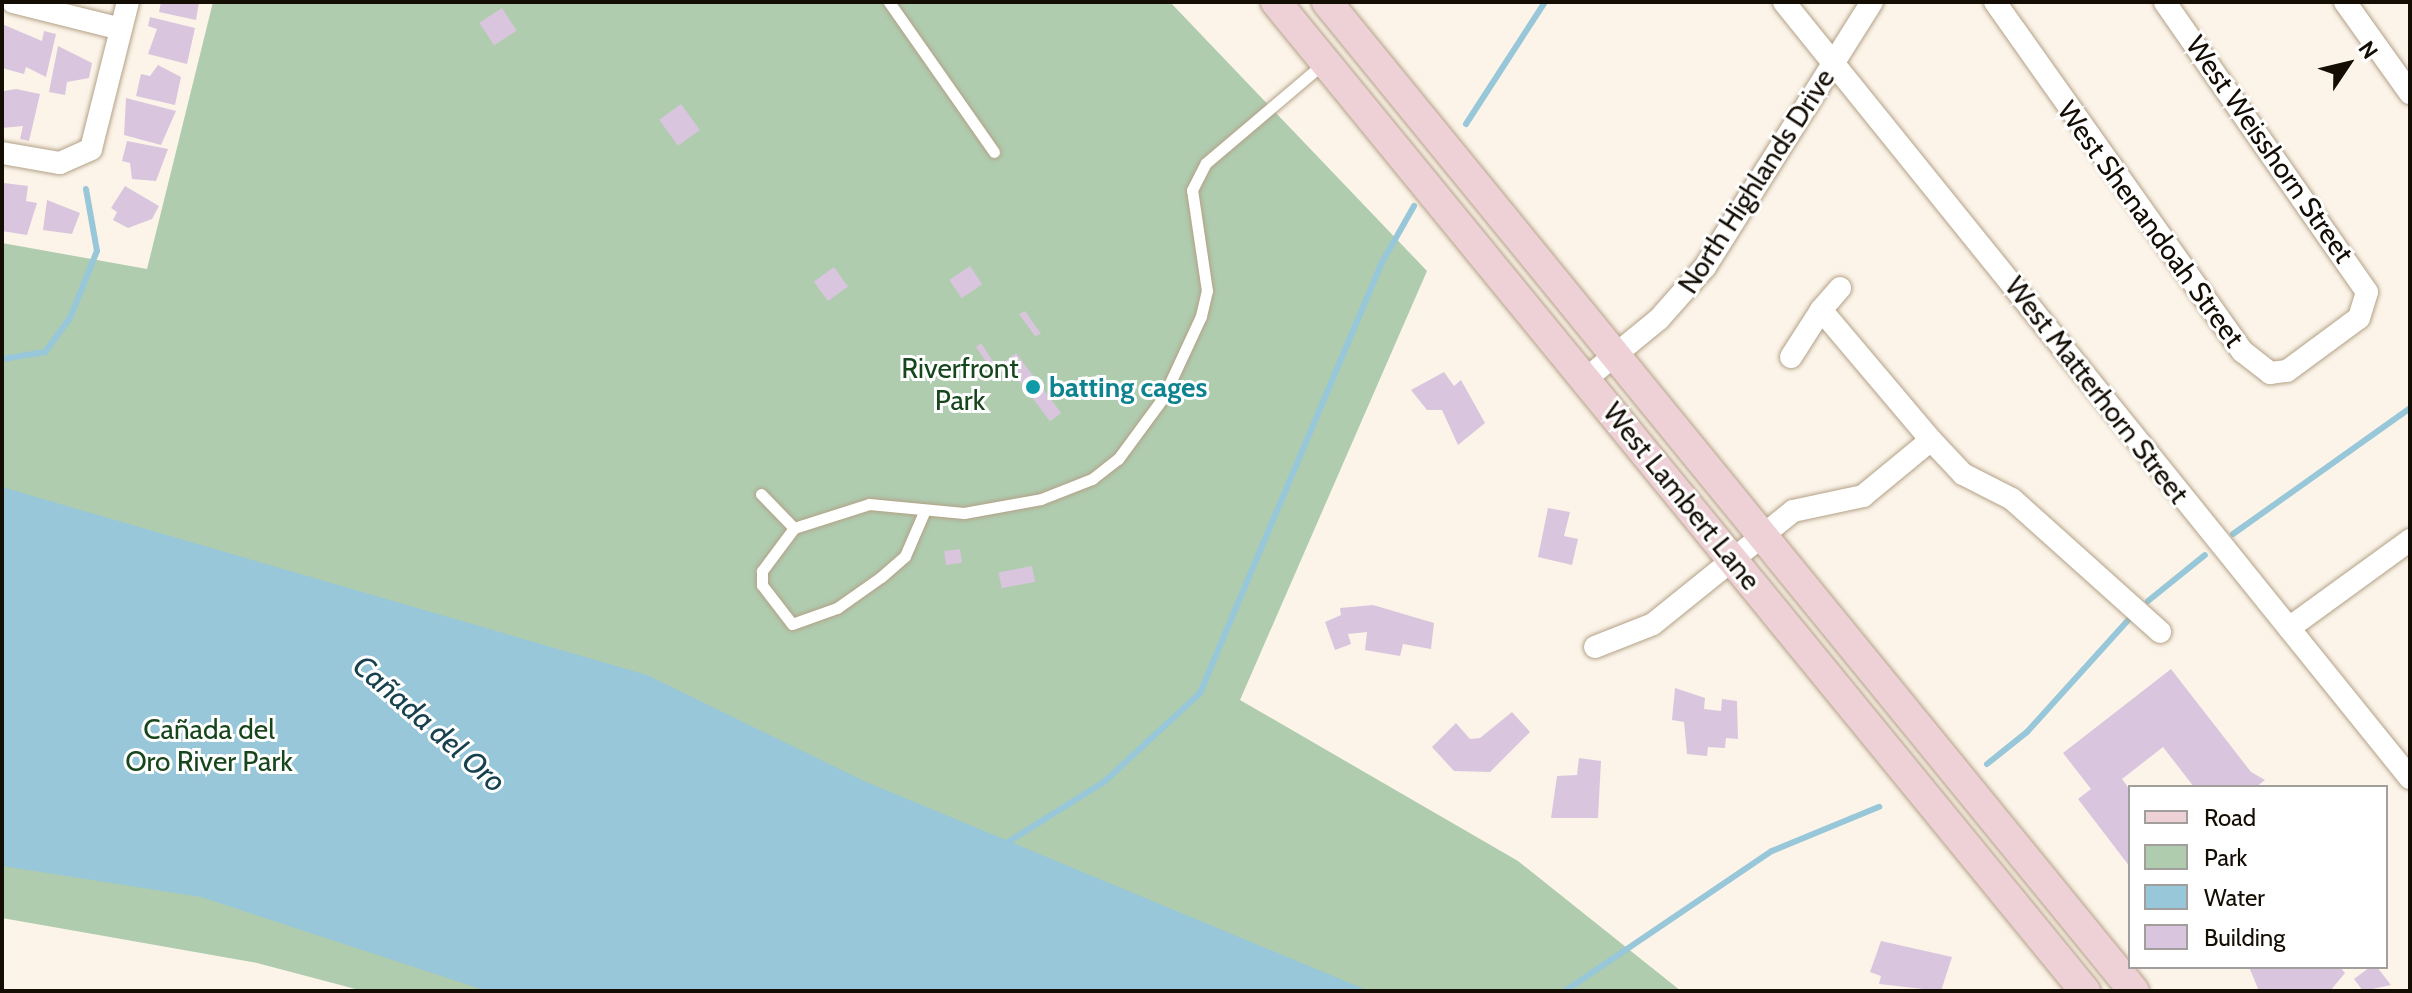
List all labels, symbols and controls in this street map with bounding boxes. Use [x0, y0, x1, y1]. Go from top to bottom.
north arrow [2308, 24, 2388, 104]
street label: West Weisshorn Street [2179, 29, 2361, 269]
text: N [2353, 36, 2384, 64]
street label: North Highlands Drive [1671, 62, 1841, 300]
street label: West Shenandoah Street [2051, 95, 2251, 353]
street label: West Matterhorn Street [1998, 270, 2196, 510]
park label: Riverfront Park [901, 351, 1019, 417]
place label: batting cages [1049, 370, 1207, 404]
marker: batting cages [1024, 378, 1042, 396]
street label: West Lambert Lane [1596, 396, 1768, 596]
water label: Cañada del Oro [345, 648, 513, 800]
park label: Cañada del Oro River Park [125, 712, 293, 778]
legend [2128, 785, 2388, 969]
text: Road [2204, 803, 2256, 832]
text: Park [2204, 843, 2247, 872]
text: Water [2204, 883, 2265, 912]
text: Building [2204, 923, 2285, 952]

